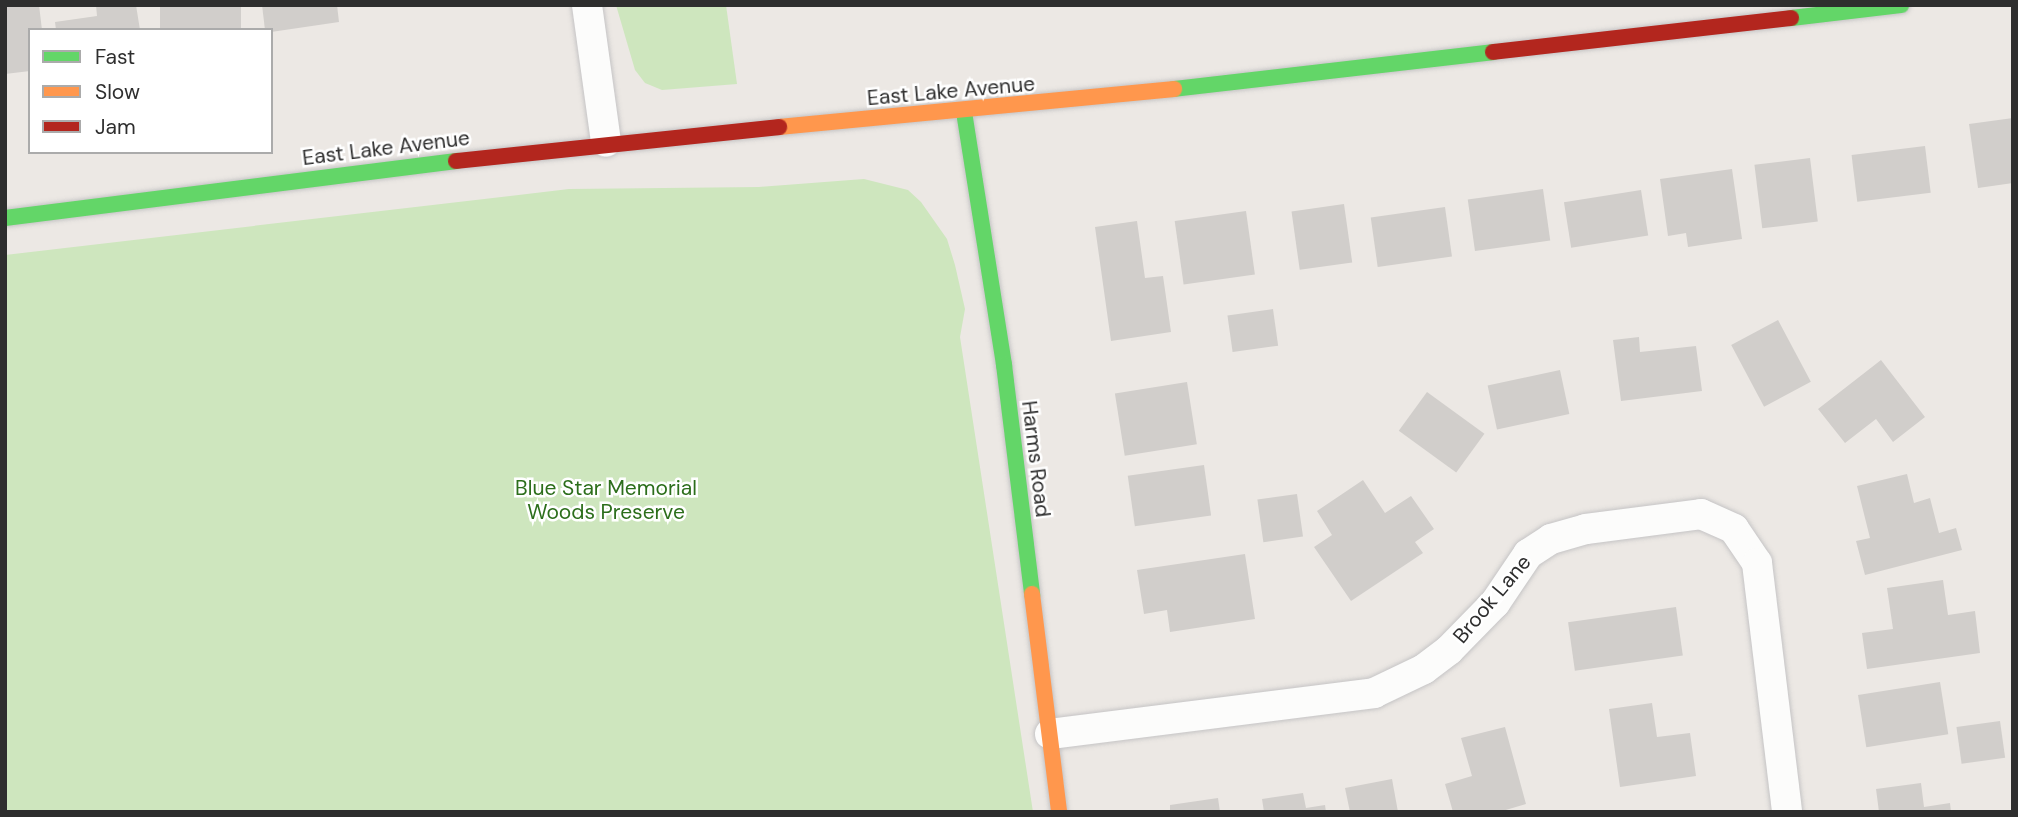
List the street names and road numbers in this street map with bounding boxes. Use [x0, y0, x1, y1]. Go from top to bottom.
street label: East Lake Avenue [866, 71, 1036, 111]
street label: East Lake Avenue [301, 125, 471, 171]
street label: Harms Road [1016, 399, 1056, 519]
street label: Brook Lane [1448, 550, 1536, 648]

